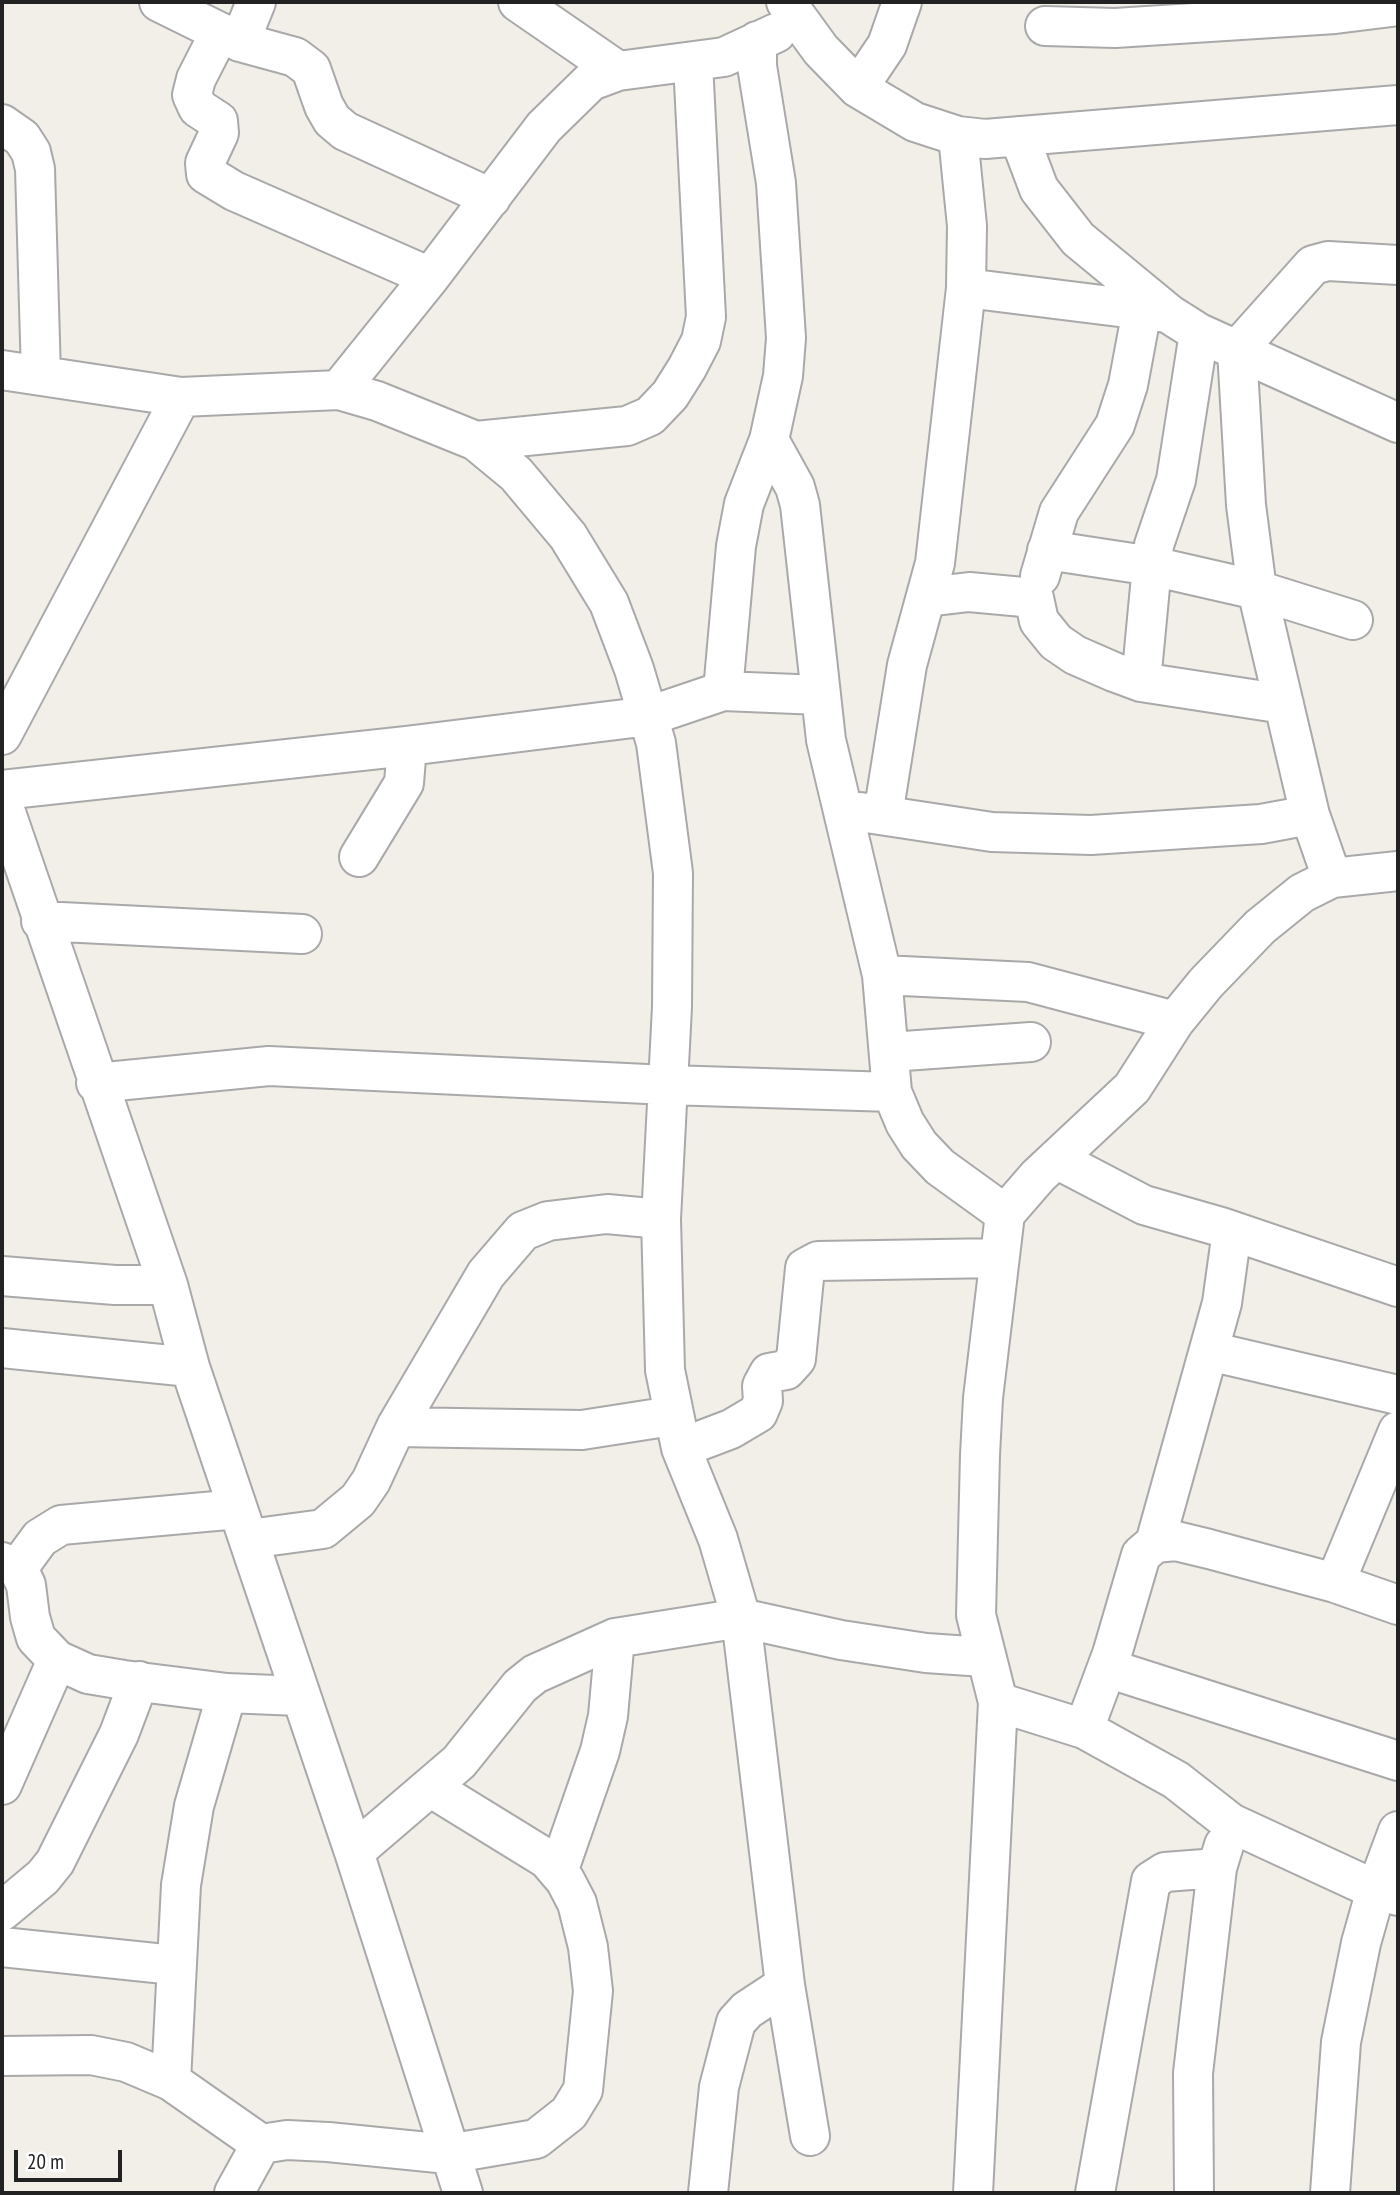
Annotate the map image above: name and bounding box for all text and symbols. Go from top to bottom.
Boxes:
scale bar [18,2136,126,2180]
text: 20 m [27,2148,64,2175]

